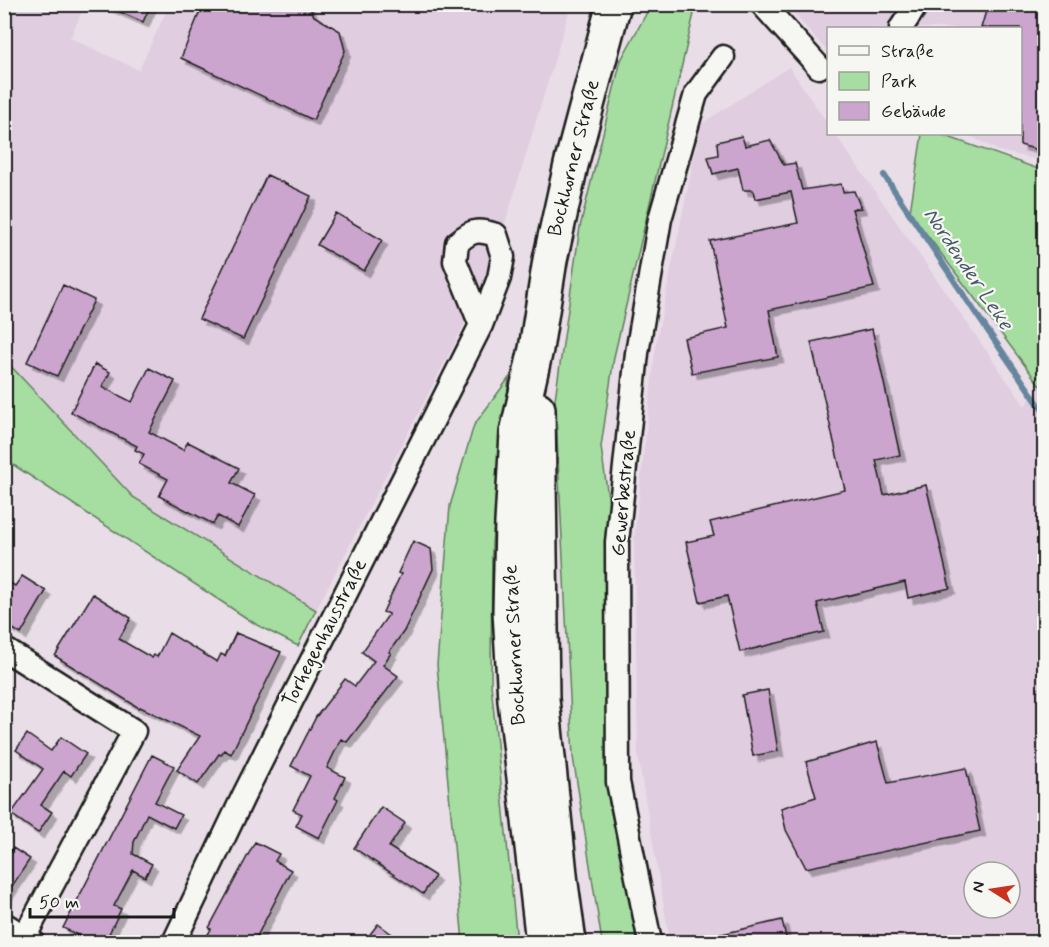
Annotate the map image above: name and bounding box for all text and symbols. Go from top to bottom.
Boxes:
legend [827,27,1022,135]
text: Straße [881,40,934,64]
text: Park [881,70,917,94]
street label: Bockhorner Straße [541,77,607,239]
text: Gebäude [881,100,946,124]
water label: Nordender Leke [917,202,1020,337]
street label: Gewerbestraße [605,428,643,557]
street label: Torhegenhausstraße [276,554,374,712]
street label: Bockhorner Straße [497,564,533,726]
north arrow [962,860,1022,920]
text: N [967,880,990,895]
scale bar [30,881,174,919]
text: 50 m [39,891,79,915]

